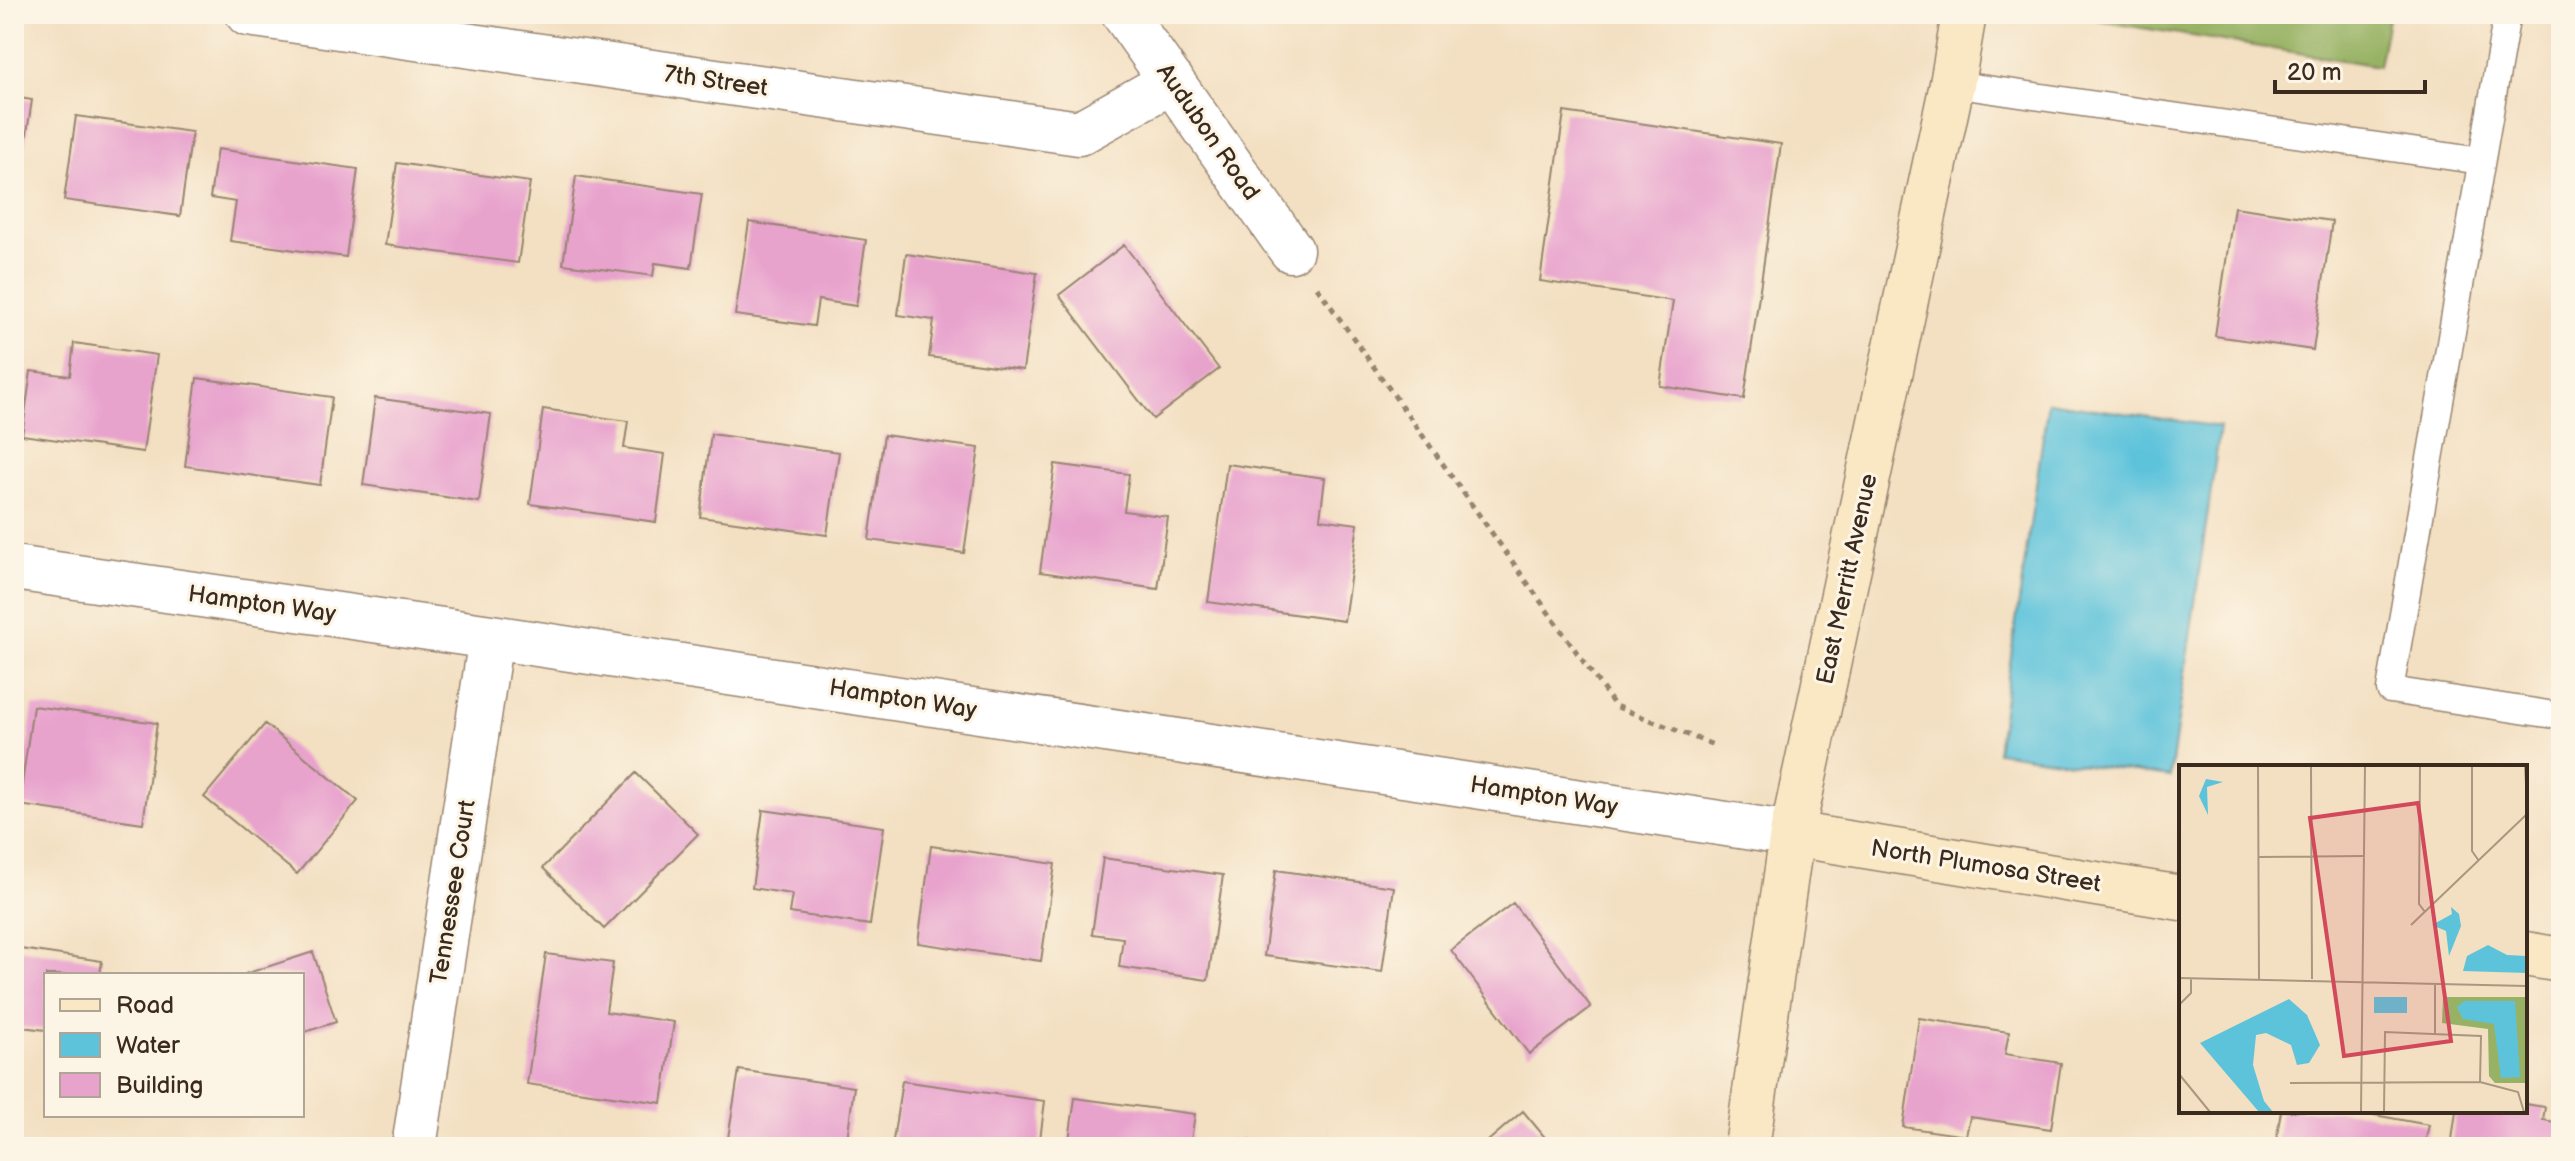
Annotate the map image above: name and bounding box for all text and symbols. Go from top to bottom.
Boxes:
scale bar [2275,44,2425,94]
street label: Audubon Road [1150,58,1266,206]
text: 20 m [2287,58,2342,87]
street label: 7th Street [662,59,770,103]
street label: East Merritt Avenue [1810,471,1884,687]
street label: Hampton Way [186,579,338,629]
street label: Hampton Way [827,673,979,725]
inset map [2179,765,2527,1113]
street label: Hampton Way [1468,770,1620,822]
street label: Tennessee Court [424,797,482,986]
street label: North Plumosa Street [1869,834,2104,899]
legend [44,973,304,1117]
text: Road [116,991,174,1020]
text: Water [116,1031,180,1060]
text: Building [116,1071,203,1100]

